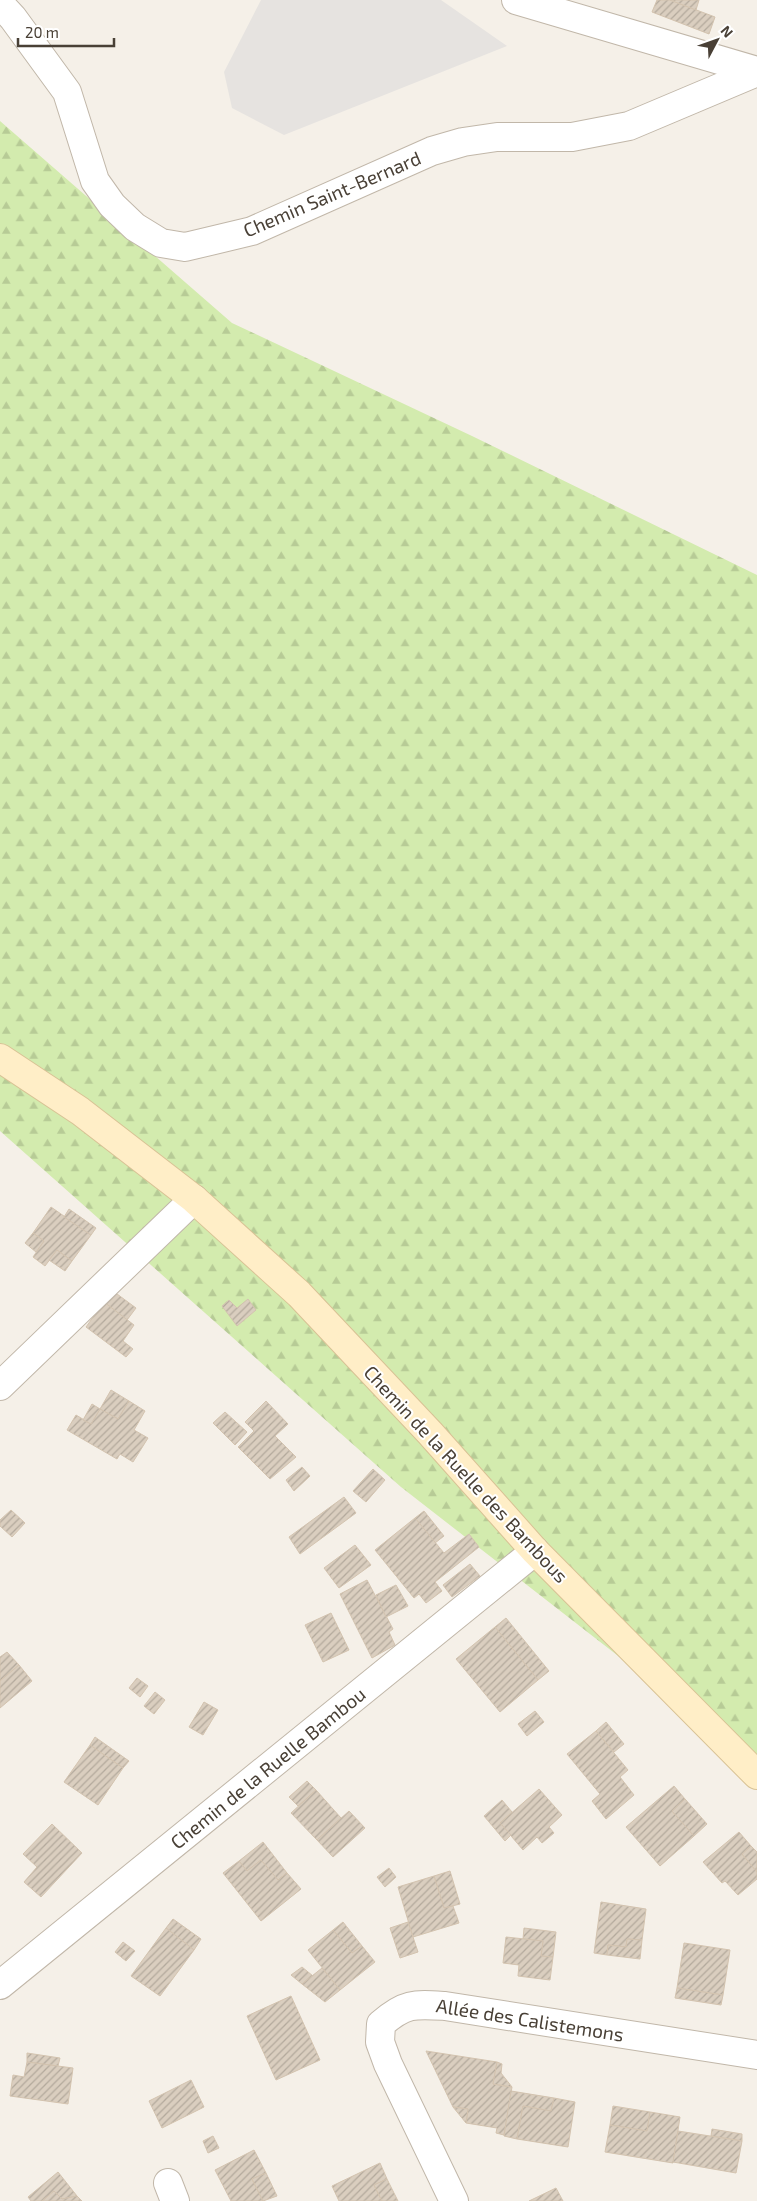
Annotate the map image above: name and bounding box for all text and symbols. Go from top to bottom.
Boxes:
scale bar [18,15,114,47]
north arrow [692,15,742,65]
text: N [717,22,737,41]
text: 20 m [25,23,59,41]
street label: Chemin Saint-Bernard [240,146,424,241]
street label: Chemin de la Ruelle des Bambous [359,1360,573,1587]
street label: Chemin de la Ruelle Bambou [166,1682,370,1853]
street label: Allée des Calistemons [435,1993,625,2046]

